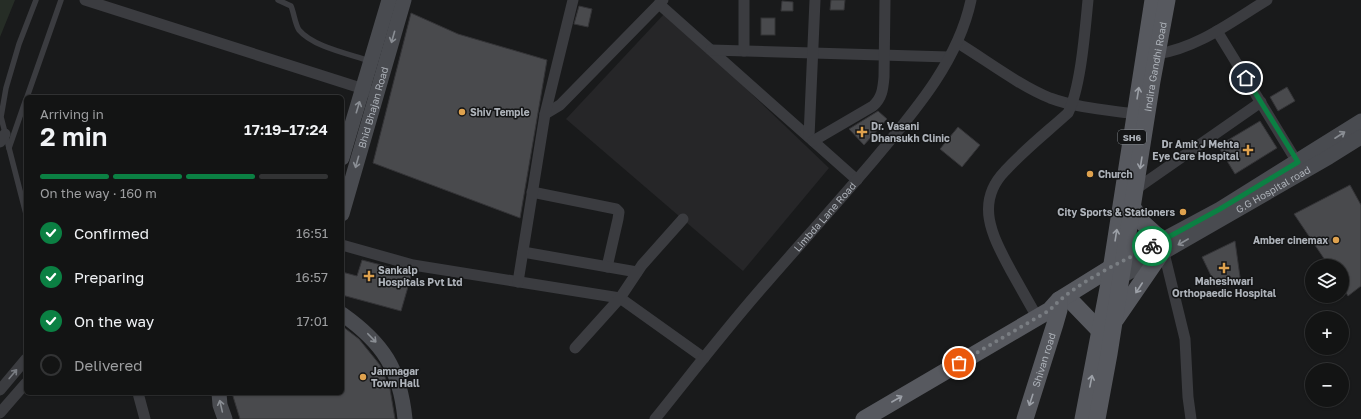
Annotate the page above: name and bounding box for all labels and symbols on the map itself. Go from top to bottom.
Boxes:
street label: Indira Gandhi Road [1141,21,1169,113]
one-way arrow [389,31,396,44]
pin [1229,61,1263,95]
street label: Bhid Bhajan Road [355,65,390,150]
one-way arrow [1134,87,1142,100]
one-way arrow [354,102,362,114]
place label: Shiv Temple [470,106,530,118]
marker: Shiv Temple [457,107,467,117]
place label: Dr. Vasani Dhansukh Clinic [871,120,950,144]
marker: Dr. Vasani Dhansukh Clinic [856,126,868,138]
road number: SH6 [1118,130,1146,144]
one-way arrow [1334,130,1346,138]
place label: Dr Amit J Mehta Eye Care Hospital [1152,138,1240,162]
marker: Dr Amit J Mehta Eye Care Hospital [1242,144,1254,156]
one-way arrow [353,156,360,169]
one-way arrow [1136,156,1144,169]
street label: G.G Hospital road [1233,163,1312,215]
place label: Church [1098,168,1133,180]
marker: Church [1085,169,1095,179]
street label: Limbda Lane Road [791,180,858,254]
place label: City Sports & Stationers [1057,206,1175,218]
marker: City Sports & Stationers [1178,207,1188,217]
courier [1132,226,1172,266]
one-way arrow [1112,229,1120,242]
place label: Amber cinemax [1253,234,1328,246]
marker: Amber cinemax [1331,235,1341,245]
one-way arrow [1177,239,1189,247]
marker: Maheshwari Orthopaedic Hospital [1218,262,1230,274]
place label: Sankalp Hospitals Pvt Ltd [378,264,462,288]
marker: Sankalp Hospitals Pvt Ltd [363,270,375,282]
place label: Maheshwari Orthopaedic Hospital [1172,275,1277,299]
one-way arrow [1135,282,1143,293]
street label: Shivan road [1029,331,1058,389]
one-way arrow [367,333,377,343]
pin [942,346,976,380]
place label: Jamnagar Town Hall [371,365,420,389]
one-way arrow [8,369,17,380]
marker: Jamnagar Town Hall [358,372,368,382]
one-way arrow [1087,375,1095,388]
one-way arrow [1027,394,1034,407]
one-way arrow [891,395,903,403]
one-way arrow [217,400,225,413]

